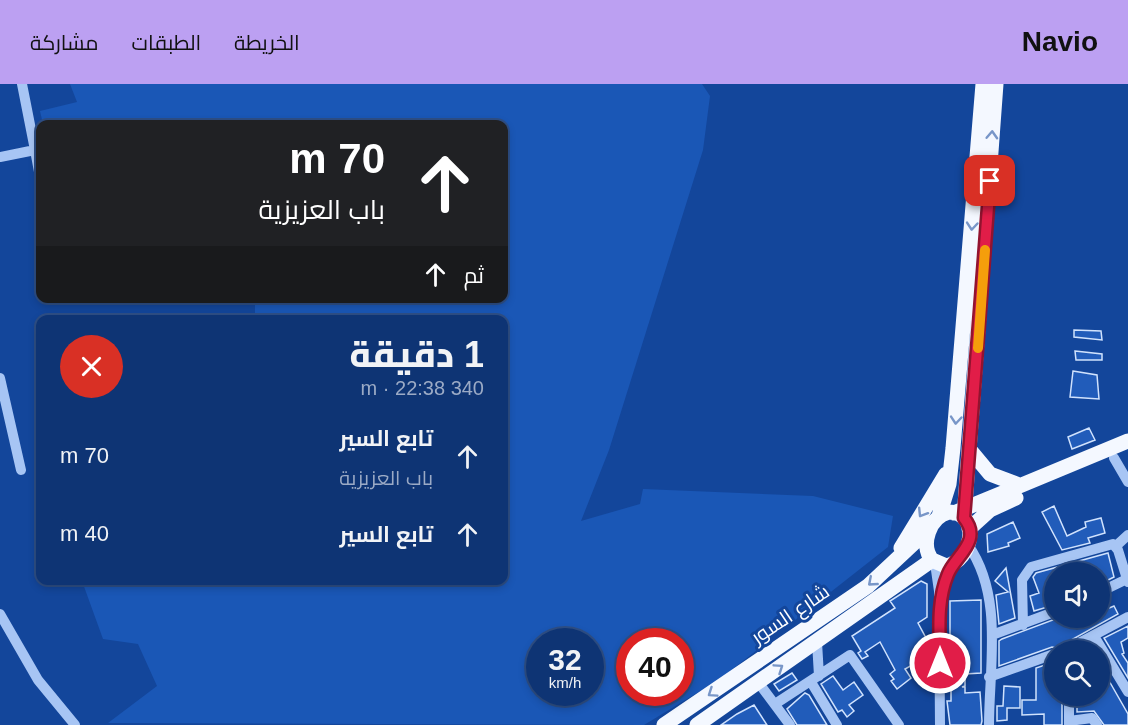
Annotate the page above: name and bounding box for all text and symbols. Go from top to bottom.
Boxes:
text: Navio [1022,26,1098,57]
text: مشاركة [30,31,99,54]
text: الطبقات [132,31,201,54]
text: الخريطة [234,31,300,54]
one-way arrow [985,130,998,139]
text: 70 m [289,135,385,182]
icon: ahead [406,144,484,222]
pin [964,155,1015,206]
icon: arrive [973,164,1006,197]
text: باب العزيزية [259,195,385,225]
one-way arrow [965,222,978,231]
icon: ahead [419,258,452,291]
text: ثم [464,263,484,288]
text: 1 دقيقة [349,334,484,375]
button: close [60,335,123,398]
text: 340 m · 22:38 [361,377,484,399]
one-way arrow [949,416,962,425]
text: تابع السير [339,426,433,451]
icon: ahead [451,440,484,473]
text: 70 m [60,443,109,468]
text: باب العزيزية [339,467,433,489]
one-way arrow [918,507,930,517]
icon: ahead [451,518,484,551]
text: 40 m [60,521,109,546]
text: تابع السير [339,522,433,547]
map controls [1044,562,1110,706]
button: sound [1044,562,1110,628]
one-way arrow [868,574,879,585]
street label: شارع السور [746,580,835,651]
speed limit sign: 40 [616,628,694,706]
position arrow [908,631,972,695]
button: search [1044,640,1110,706]
text: 32 [548,643,582,676]
one-way arrow [773,664,784,675]
text: km/h [549,674,581,691]
one-way arrow [708,686,719,697]

